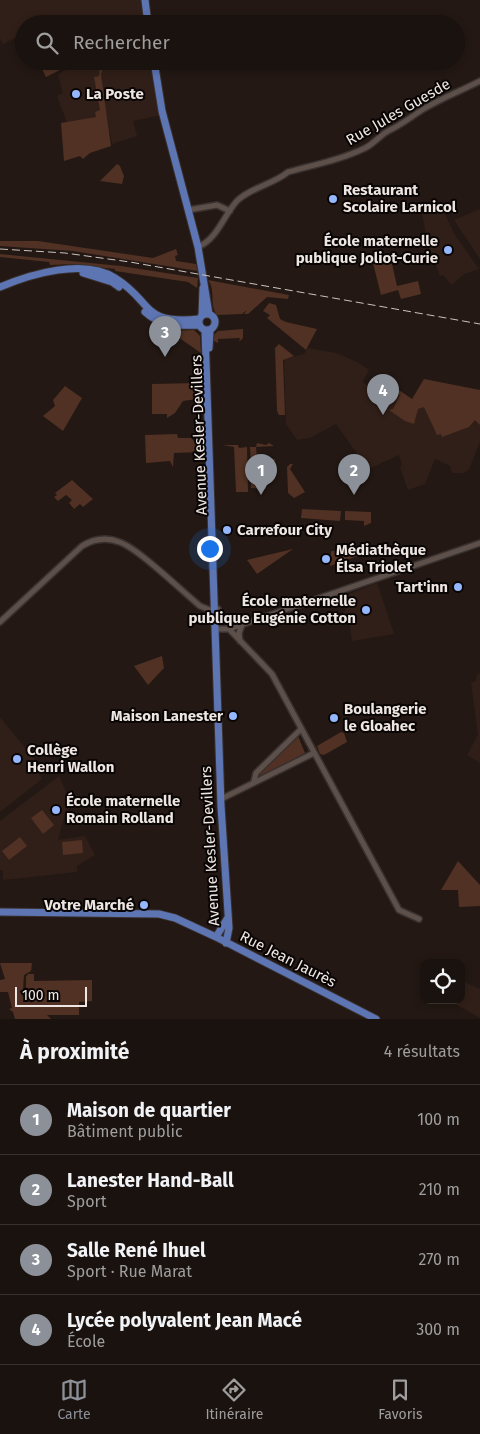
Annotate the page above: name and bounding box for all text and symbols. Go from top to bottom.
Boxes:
search box [15,15,465,70]
icon: search [33,29,61,57]
text: Rechercher [73,31,170,54]
street label: Rue Jules Guesde [343,75,453,149]
place label: La Poste [86,85,144,103]
marker: La Poste [70,88,82,100]
place label: Restaurant Scolaire Larnicol [343,181,457,216]
marker: Restaurant Scolaire Larnicol [327,193,339,205]
place label: École maternelle publique Joliot-Curie [296,232,438,267]
marker: École maternelle publique Joliot-Curie [442,244,454,256]
pin: 3 [149,316,181,357]
street label: Avenue Kesler-Devillers [187,355,211,515]
pin: 4 [367,374,399,415]
pin: 1 [245,454,277,495]
pin: 2 [338,454,370,495]
place label: Carrefour City [237,521,332,539]
marker: Carrefour City [221,524,233,536]
your location [197,536,223,562]
place label: Médiathèque Élsa Triolet [336,541,426,576]
marker: Médiathèque Élsa Triolet [320,553,332,565]
place label: Tart'inn [396,578,448,596]
marker: Tart'inn [452,581,464,593]
place label: École maternelle publique Eugénie Cotton [188,592,356,627]
marker: École maternelle publique Eugénie Cotton [360,604,372,616]
place label: Boulangerie le Gloahec [344,700,427,735]
place label: Maison Lanester [111,707,224,725]
marker: Maison Lanester [227,710,239,722]
marker: Boulangerie le Gloahec [328,712,340,724]
place label: Collège Henri Wallon [27,741,114,776]
marker: Collège Henri Wallon [11,753,23,765]
street label: Avenue Kesler-Devillers [197,766,223,926]
place label: École maternelle Romain Rolland [66,792,180,827]
marker: École maternelle Romain Rolland [50,804,62,816]
place label: Votre Marché [43,896,134,914]
marker: Votre Marché [138,899,150,911]
street label: Rue Jean Jaurès [237,927,339,991]
map controls [420,959,465,1004]
button: locate [420,959,465,1004]
scale bar [15,984,88,1007]
text: 100 m [22,987,59,1004]
text: À proximité [20,1039,129,1065]
text: 4 résultats [384,1042,460,1061]
text: Maison de quartier [67,1099,231,1122]
text: 1 [32,1110,40,1129]
text: 100 m [417,1110,460,1129]
text: Bâtiment public [67,1122,183,1141]
text: Lanester Hand-Ball [67,1169,234,1192]
text: 2 [32,1180,40,1199]
text: 210 m [419,1180,460,1199]
text: Sport [67,1192,107,1211]
text: Salle René Ihuel [67,1239,206,1262]
text: 3 [32,1250,40,1269]
text: 270 m [418,1250,460,1269]
text: Sport · Rue Marat [67,1262,192,1281]
text: Lycée polyvalent Jean Macé [67,1309,302,1332]
text: 4 [31,1320,41,1339]
text: 300 m [416,1320,460,1339]
text: École [67,1332,105,1351]
tab: Carte [57,1376,91,1423]
tab: Itinéraire [205,1376,263,1423]
tab: Favoris [378,1376,423,1423]

